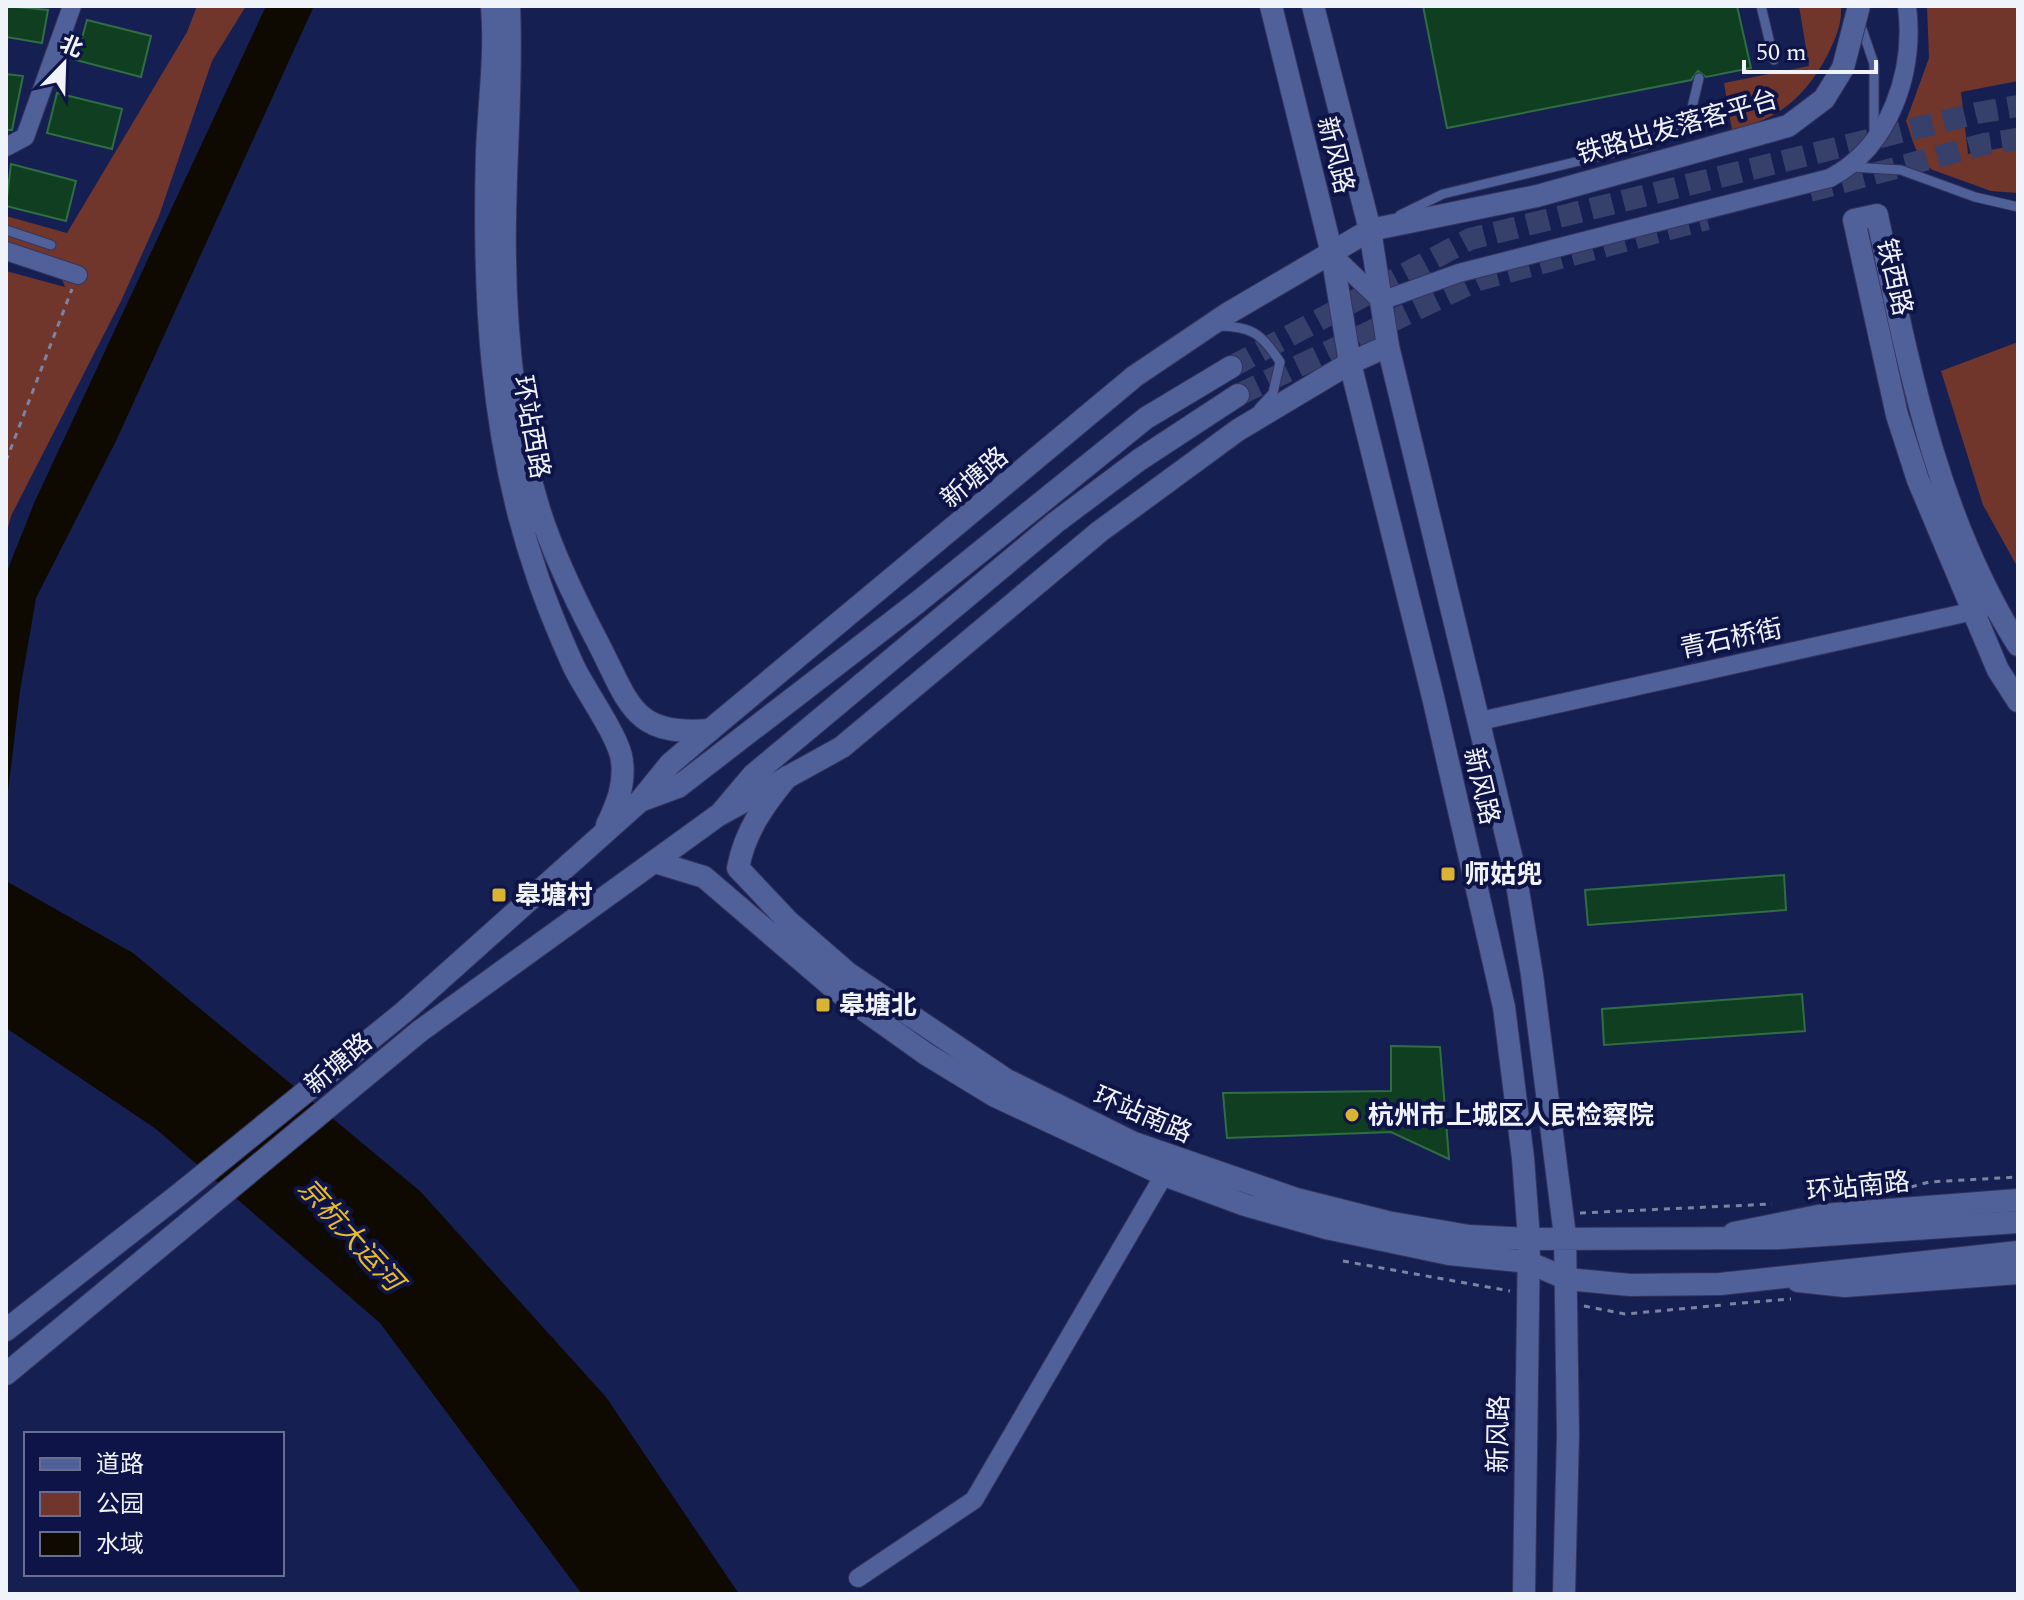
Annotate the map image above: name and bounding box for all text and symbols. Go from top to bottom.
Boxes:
north arrow [24,24,104,104]
scale bar [1744,24,1876,74]
text: 北 [55,27,88,66]
text: 50 m [1756,35,1807,71]
street label: 铁路出发落客平台 [1572,79,1783,175]
street label: 新风路 [1306,113,1364,198]
street label: 铁西路 [1866,235,1922,320]
street label: 环站西路 [502,372,560,482]
street label: 新塘路 [932,437,1017,518]
street label: 青石桥街 [1676,609,1786,669]
street label: 新风路 [1453,744,1509,829]
place label: 师姑兜 [1464,855,1542,895]
marker: 师姑兜 [1439,865,1457,883]
place label: 皋塘村 [515,876,593,916]
marker: 皋塘村 [490,886,508,904]
place label: 皋塘北 [839,986,917,1026]
marker: 皋塘北 [814,996,832,1014]
street label: 新塘路 [296,1023,381,1104]
street label: 环站南路 [1087,1076,1198,1154]
place label: 杭州市上城区人民检察院 [1368,1096,1654,1136]
marker: 杭州市上城区人民检察院 [1343,1106,1361,1124]
street label: 环站南路 [1804,1162,1912,1212]
water label: 京杭大运河 [287,1169,416,1305]
street label: 新风路 [1478,1395,1520,1473]
legend [24,1432,284,1576]
text: 道路 [96,1447,144,1483]
text: 公园 [96,1487,144,1523]
text: 水域 [96,1527,144,1563]

